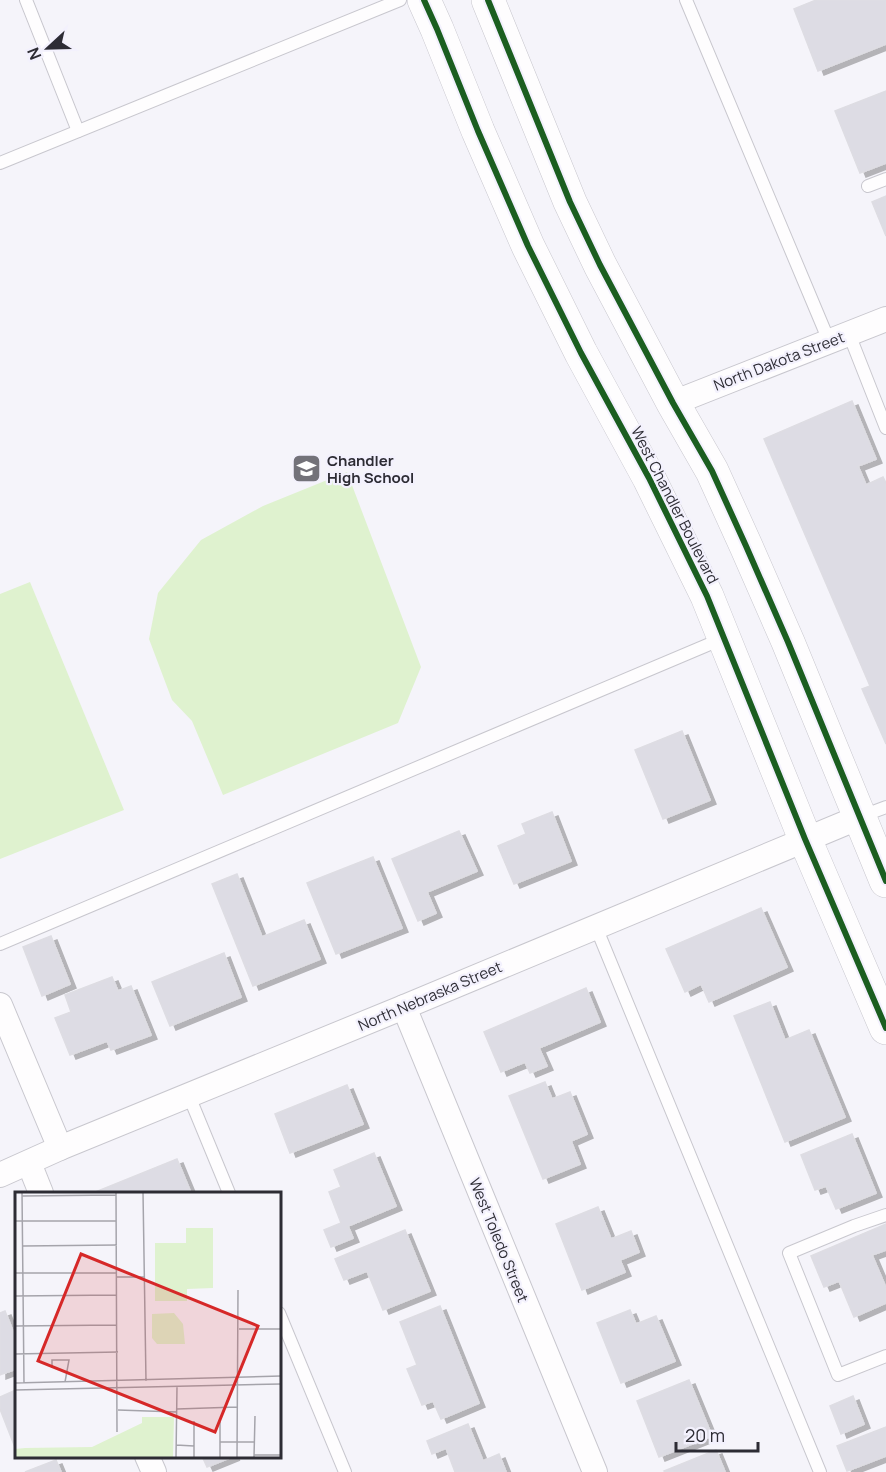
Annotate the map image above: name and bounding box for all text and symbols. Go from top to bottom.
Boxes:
north arrow [18,18,78,78]
text: N [22,44,46,63]
street label: North Dakota Street [711,326,847,396]
street label: West Chandler Boulevard [626,423,724,587]
place label: Chandler High School [327,450,414,488]
school or university icon: Chandler High School [290,453,322,485]
street label: North Nebraska Street [355,956,505,1036]
street label: West Toledo Street [464,1175,534,1305]
inset map [15,1192,280,1457]
scale bar [676,1415,758,1453]
text: 20 m [685,1423,725,1447]

